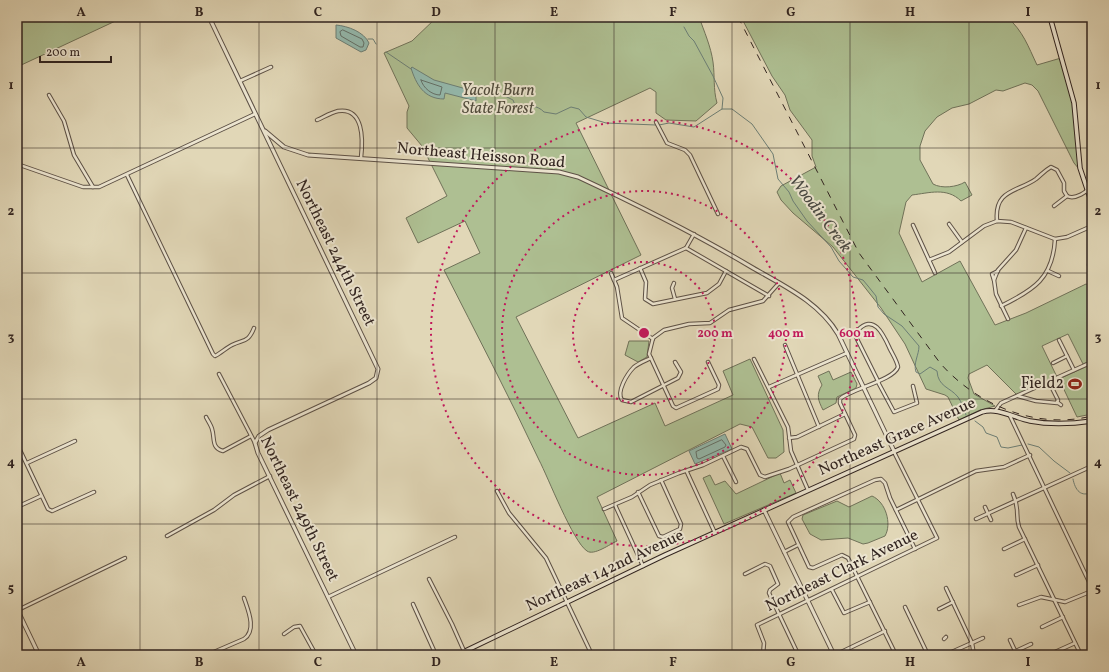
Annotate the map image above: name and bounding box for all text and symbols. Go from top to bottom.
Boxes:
text: A [76,4,86,22]
text: B [195,4,204,22]
text: C [314,4,322,22]
text: D [431,4,441,22]
text: E [550,4,558,22]
text: F [669,4,677,22]
text: G [786,4,796,22]
text: H [905,4,915,22]
text: I [1026,4,1031,22]
scale bar [40,38,111,64]
text: 200 m [46,45,80,61]
text: 1 [8,77,14,95]
text: 1 [1095,77,1101,95]
park label: Yacolt Burn State Forest [461,80,535,120]
street label: Northeast Heisson Road [396,138,566,174]
water label: Woodin Creek [783,170,857,258]
street label: Northeast 244th Street [290,176,380,330]
text: 2 [8,203,15,221]
text: 2 [1095,203,1102,221]
centre of rings [637,326,651,340]
text: 200 m [697,326,733,342]
text: 400 m [768,326,804,342]
text: 600 m [839,326,875,342]
text: 3 [8,329,15,347]
text: 3 [1095,329,1102,347]
place label: Field2 [1021,373,1064,395]
sports icon: Field2 [1067,376,1083,392]
street label: Northeast Grace Avenue [815,392,979,482]
street label: Northeast 249th Street [254,433,344,586]
text: 4 [7,454,15,472]
text: 4 [1094,454,1102,472]
street label: Northeast Clark Avenue [762,524,922,618]
street label: Northeast 142nd Avenue [522,525,688,617]
text: 5 [8,580,14,598]
text: 5 [1095,580,1101,598]
text: A [76,654,86,672]
text: B [195,654,204,672]
text: C [314,654,322,672]
text: D [431,654,441,672]
text: E [550,654,558,672]
text: F [669,654,677,672]
text: G [786,654,796,672]
text: H [905,654,915,672]
text: I [1026,654,1031,672]

